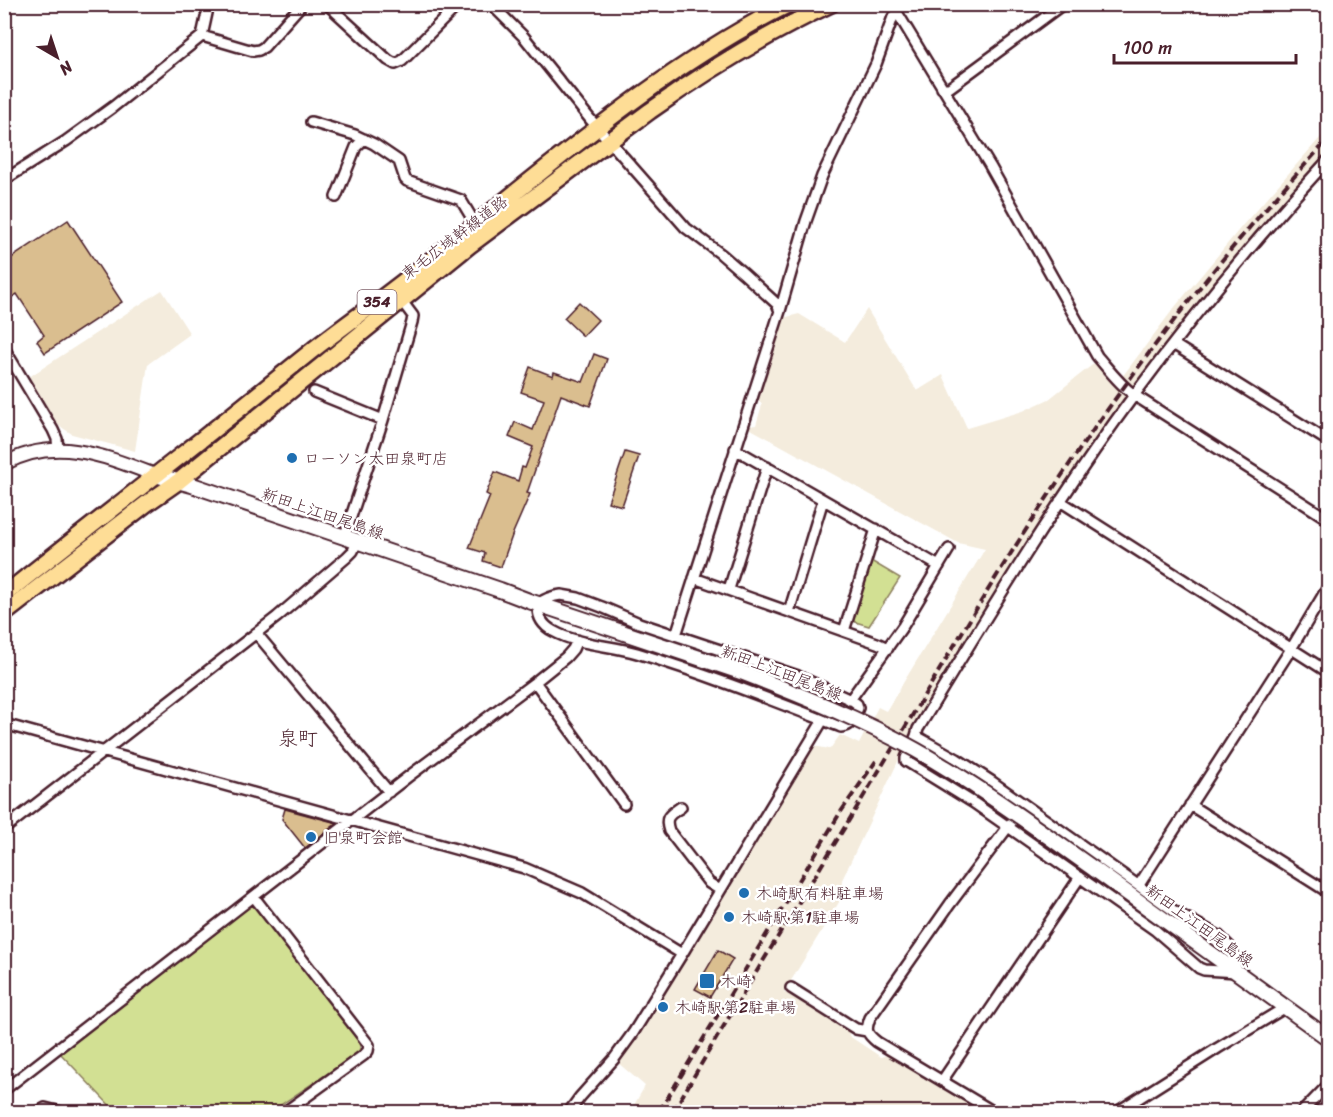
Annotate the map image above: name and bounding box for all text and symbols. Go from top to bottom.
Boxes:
north arrow [27,27,87,87]
scale bar [1114,27,1296,65]
text: 100 m [1123,32,1172,64]
text: N [52,53,80,84]
street label: 東毛広域幹線道路 [394,187,514,288]
road number: 354 [358,290,397,314]
place label: ローソン太田泉町店 [304,444,448,473]
marker: ローソン太田泉町店 [285,451,299,465]
street label: 新田上江田尾島線 [258,479,388,548]
street label: 新田上江田尾島線 [717,636,847,709]
district label: 泉町 [278,721,318,756]
place label: 旧泉町会館 [323,823,403,852]
marker: 旧泉町会館 [304,830,318,844]
street label: 新田上江田尾島線 [1139,876,1260,975]
place label: 木崎駅有料駐車場 [756,879,884,908]
marker: 木崎駅有料駐車場 [737,886,751,900]
place label: 木崎駅第1駐車場 [741,903,860,932]
marker: 木崎駅第1駐車場 [722,910,736,924]
place label: 木崎 [720,967,752,996]
marker: 木崎 [698,972,716,990]
place label: 木崎駅第2駐車場 [675,993,796,1022]
marker: 木崎駅第2駐車場 [656,1000,670,1014]

